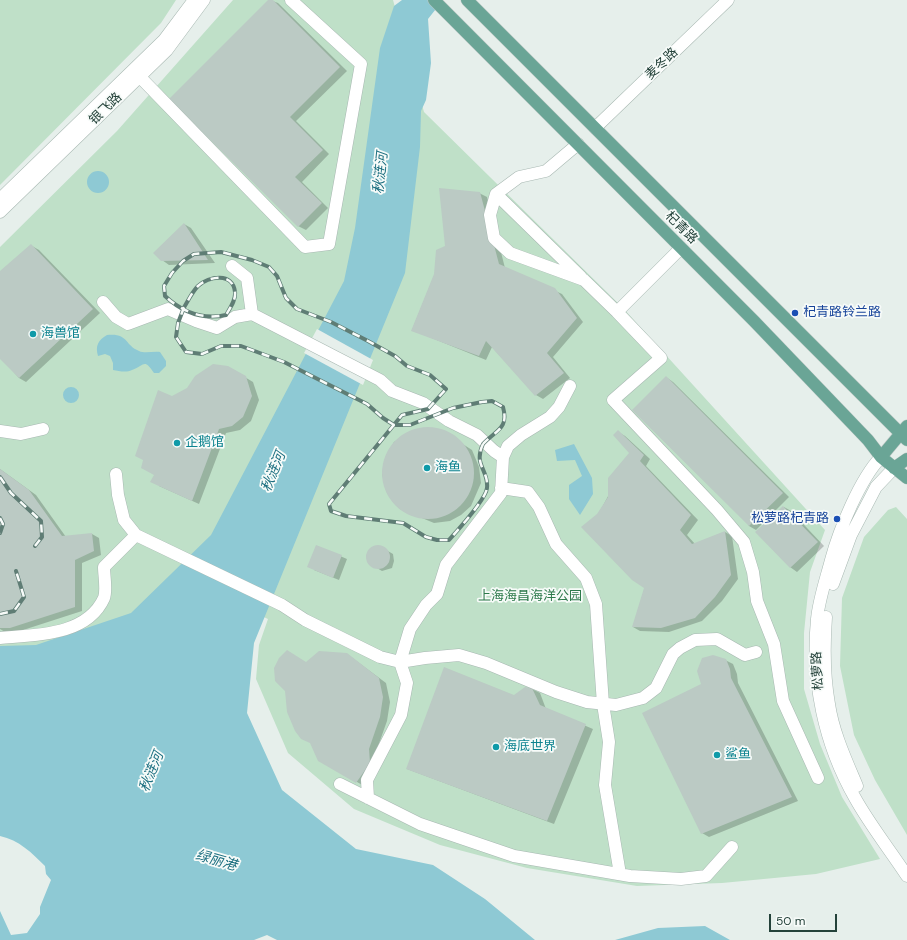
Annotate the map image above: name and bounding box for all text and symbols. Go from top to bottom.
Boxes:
street label: 麦冬路 [643,45,681,83]
street label: 银飞路 [87,90,125,128]
water label: 秋涟河 [370,151,392,195]
street label: 杞青路 [662,209,700,247]
place label: 杞青路铃兰路 [803,305,881,321]
marker: 杞青路铃兰路 [790,308,800,318]
place label: 海兽馆 [41,326,80,342]
marker: 海兽馆 [28,329,38,339]
place label: 企鹅馆 [185,435,224,451]
marker: 企鹅馆 [172,438,182,448]
water label: 秋涟河 [258,449,290,495]
place label: 海鱼 [435,460,461,476]
marker: 海鱼 [422,463,432,473]
place label: 松萝路杞青路 [751,511,829,527]
marker: 松萝路杞青路 [832,514,842,524]
park label: 上海海昌海洋公园 [478,589,582,605]
street label: 松萝路 [809,651,827,691]
place label: 海底世界 [504,739,556,755]
marker: 海底世界 [491,742,501,752]
place label: 鲨鱼 [725,747,751,763]
water label: 秋涟河 [136,749,168,795]
marker: 鲨鱼 [712,750,722,760]
water label: 绿丽港 [193,847,239,875]
scale bar [771,906,839,932]
text: 50 m [776,913,805,929]

